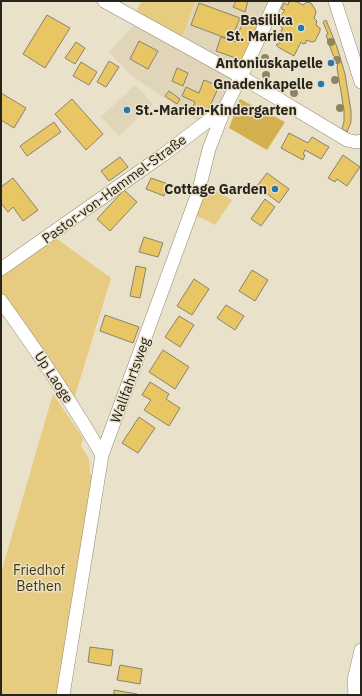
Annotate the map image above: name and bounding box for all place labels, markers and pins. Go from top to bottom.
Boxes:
place label: Basilika St. Marien [226,11,293,45]
marker: Basilika St. Marien [296,23,306,33]
place label: Antoniuskapelle [215,54,323,72]
marker: Antoniuskapelle [326,58,336,68]
place label: Gnadenkapelle [213,75,313,93]
marker: Gnadenkapelle [316,79,326,89]
place label: St.-Marien-Kindergarten [135,101,297,119]
marker: St.-Marien-Kindergarten [122,105,132,115]
place label: Cottage Garden [164,180,267,198]
marker: Cottage Garden [270,184,280,194]

